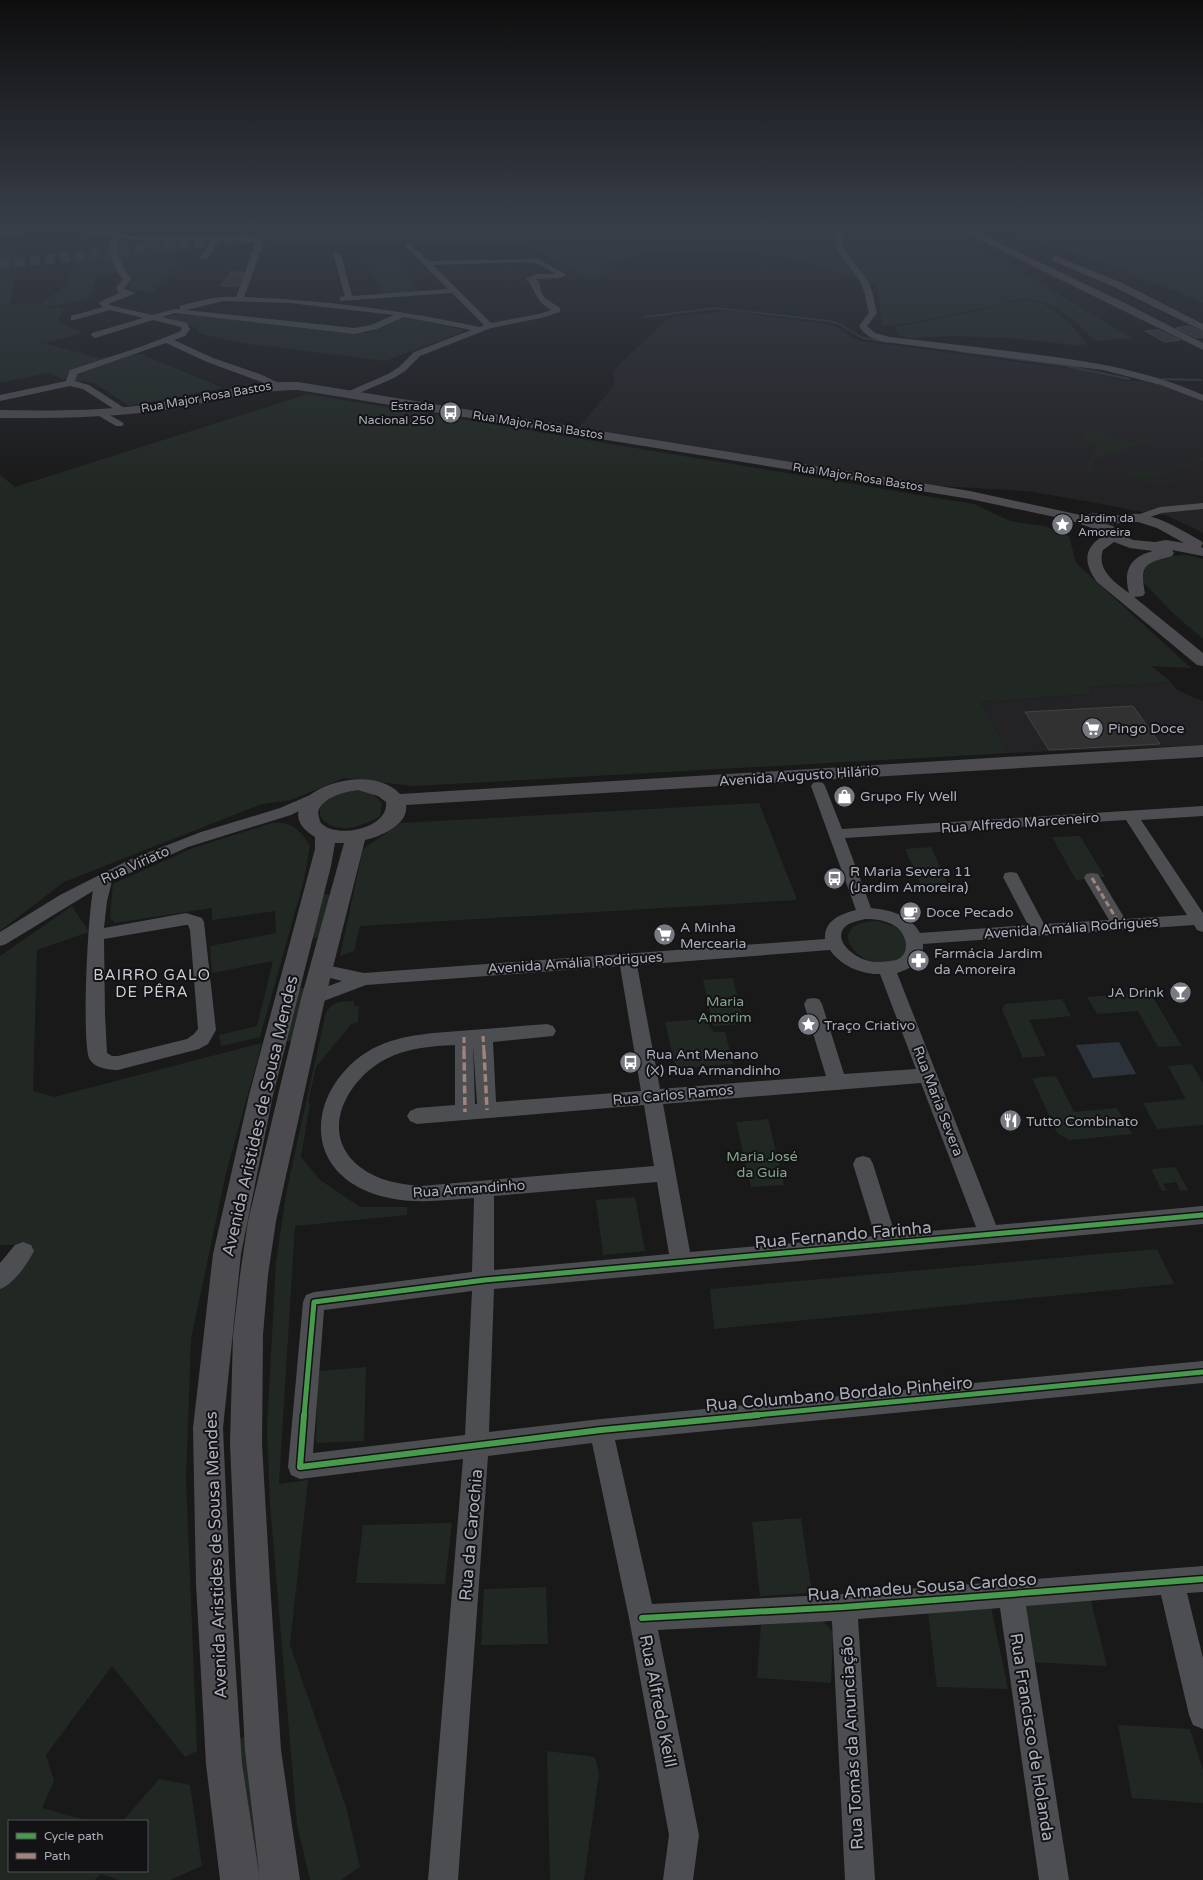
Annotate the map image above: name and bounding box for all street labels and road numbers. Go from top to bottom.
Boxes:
street label: Rua Major Rosa Bastos [140,379,272,415]
street label: Rua Major Rosa Bastos [472,408,604,442]
street label: Rua Major Rosa Bastos [792,460,924,494]
street label: Avenida Augusto Hilário [718,762,880,790]
street label: Rua Alfredo Marceneiro [940,809,1100,837]
street label: Rua Viriato [98,842,172,888]
street label: Avenida Amália Rodrigues [983,913,1159,943]
street label: Avenida Amália Rodrigues [487,948,663,978]
street label: Avenida Aristides de Sousa Mendes [217,973,303,1259]
street label: Rua Maria Severa [909,1043,967,1159]
street label: Rua Carlos Ramos [612,1081,734,1109]
street label: Rua Armandinho [412,1177,526,1201]
street label: Rua Fernando Farinha [754,1217,932,1253]
street label: Rua Columbano Bordalo Pinheiro [705,1372,973,1416]
street label: Avenida Aristides de Sousa Mendes [200,1411,232,1699]
street label: Rua da Carochia [455,1468,487,1602]
street label: Rua Amadeu Sousa Cardoso [807,1569,1037,1605]
street label: Rua Francisco de Holanda [1005,1632,1059,1842]
street label: Rua Alfredo Keill [635,1633,681,1769]
street label: Rua Tomás da Anunciação [836,1636,868,1850]

